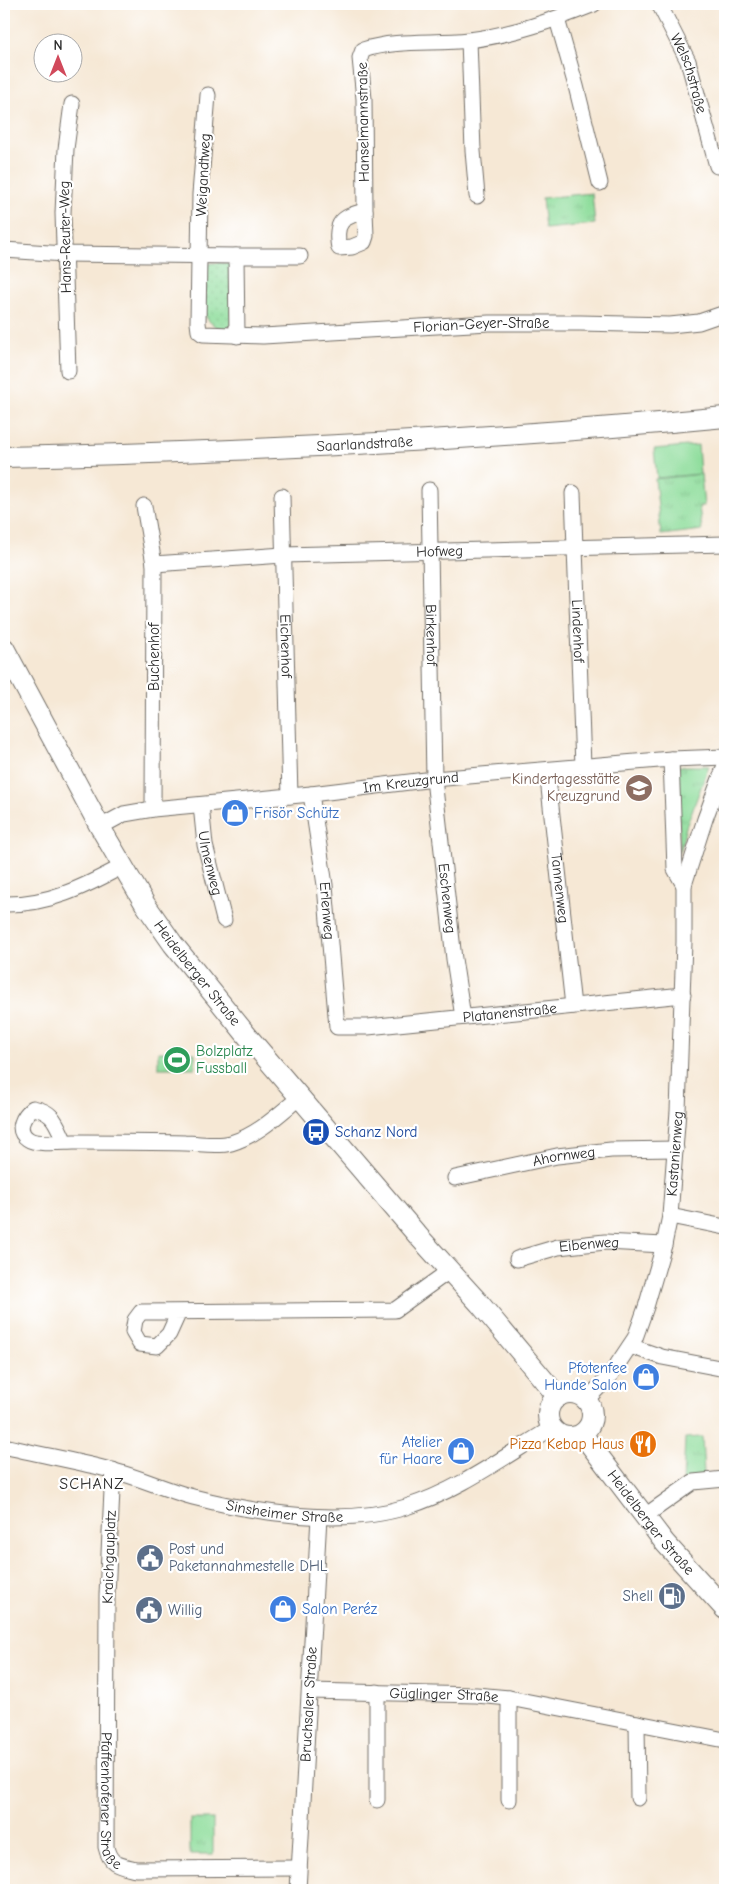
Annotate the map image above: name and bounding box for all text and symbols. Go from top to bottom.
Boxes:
street label: Welschstraße [666,30,711,116]
north arrow [32,32,82,82]
text: N [53,37,63,54]
street label: Hanselmannstraße [353,61,373,182]
street label: Weigandtweg [192,133,214,217]
street label: Hans-Reuter-Weg [55,180,75,294]
street label: Florian-Geyer-Straße [413,314,550,336]
street label: Saarlandstraße [316,432,414,455]
street label: Hofweg [416,542,463,561]
street label: Lindenhof [568,599,588,664]
street label: Birkenhof [422,604,441,667]
street label: Eichenhof [276,614,296,679]
street label: Buchenhof [145,622,163,691]
street label: Im Kreuzgrund [362,768,460,797]
place label: Kindertagesstätte Kreuzgrund [512,770,620,805]
school or university icon: Kindertagesstätte Kreuzgrund [624,773,654,803]
shop icon: Frisör Schütz [220,798,250,828]
place label: Frisör Schütz [254,804,340,822]
street label: Ulmenweg [195,830,226,897]
street label: Tannenweg [547,852,573,924]
street label: Eschenweg [434,862,460,934]
street label: Erlenweg [316,881,339,941]
street label: Heidelberger Straße [150,917,245,1030]
street label: Platanenstraße [462,999,558,1026]
place label: Bolzplatz Fussball [196,1042,253,1077]
sports icon: Bolzplatz Fussball [162,1045,192,1075]
street label: Kastanienweg [663,1110,687,1197]
bus stop icon: Schanz Nord [301,1117,331,1147]
place label: Schanz Nord [335,1123,417,1141]
street label: Ahornweg [531,1143,596,1170]
street label: Eibenweg [558,1233,620,1256]
place label: Pfotenfee Hunde Salon [544,1359,627,1394]
shop icon: Pfotenfee Hunde Salon [631,1362,661,1392]
restaurant icon: Pizza Kebap Haus [628,1429,658,1459]
place label: Atelier für Haare [379,1433,442,1468]
place label: Pizza Kebap Haus [510,1435,624,1453]
shop icon: Atelier für Haare [446,1436,476,1466]
street label: Heidelberger Straße [603,1466,699,1579]
district label: SCHANZ [59,1475,125,1493]
street label: Sinsheimer Straße [224,1496,344,1526]
street label: Kraichgauplatz [98,1509,120,1604]
place label: Post und Paketannahmestelle DHL [169,1540,328,1575]
public building icon: Post und Paketannahmestelle DHL [135,1543,165,1573]
fuel station icon: Shell [657,1581,687,1611]
place label: Shell [623,1587,653,1605]
shop icon: Salon Peréz [268,1594,298,1624]
public building icon: Willig [134,1595,164,1625]
place label: Salon Peréz [302,1600,378,1618]
place label: Willig [168,1601,202,1619]
street label: Bruchsaler Straße [296,1646,321,1762]
street label: Güglinger Straße [389,1684,500,1706]
street label: Pfaffenhofener Straße [97,1732,125,1874]

